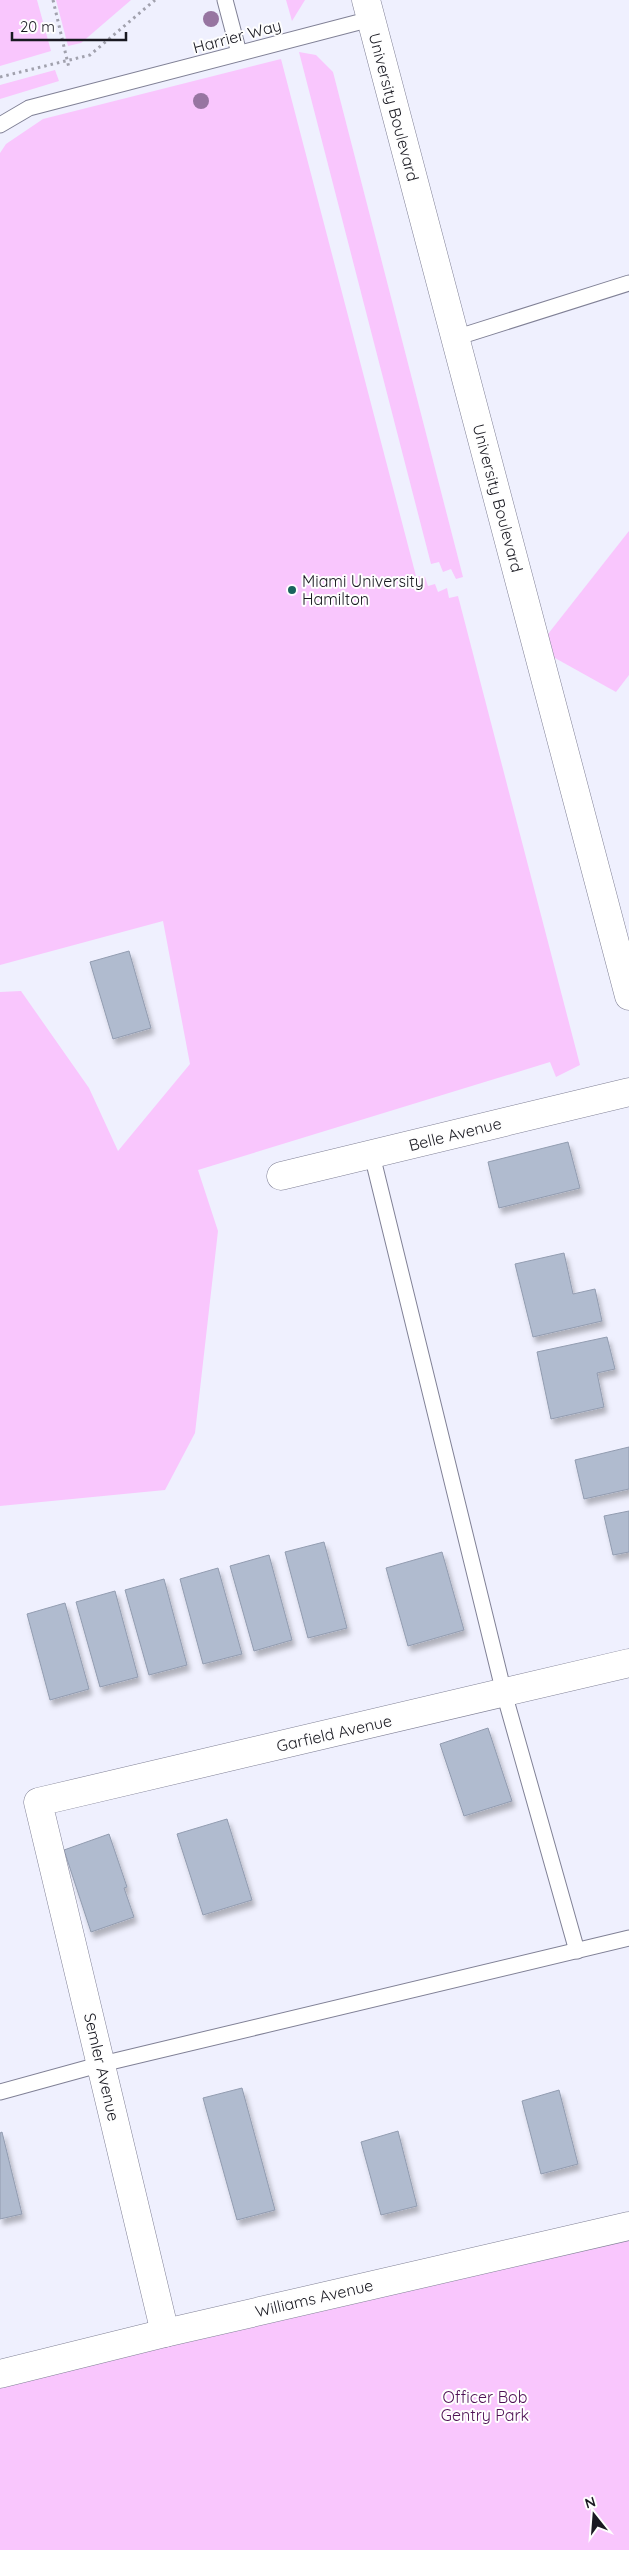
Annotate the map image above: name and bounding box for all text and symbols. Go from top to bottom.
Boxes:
scale bar [12,10,126,42]
street label: Harrier Way [191,15,283,57]
text: 20 m [20,17,55,36]
street label: University Boulevard [365,31,423,183]
street label: University Boulevard [469,422,527,574]
place label: Miami University Hamilton [302,571,424,609]
marker: Miami University Hamilton [286,584,298,596]
street label: Belle Avenue [407,1113,503,1155]
street label: Garfield Avenue [274,1710,394,1756]
street label: Semler Avenue [80,2011,124,2123]
street label: Williams Avenue [253,2275,375,2321]
park label: Officer Bob Gentry Park [441,2387,529,2425]
north arrow [569,2490,619,2540]
text: N [583,2492,598,2513]

